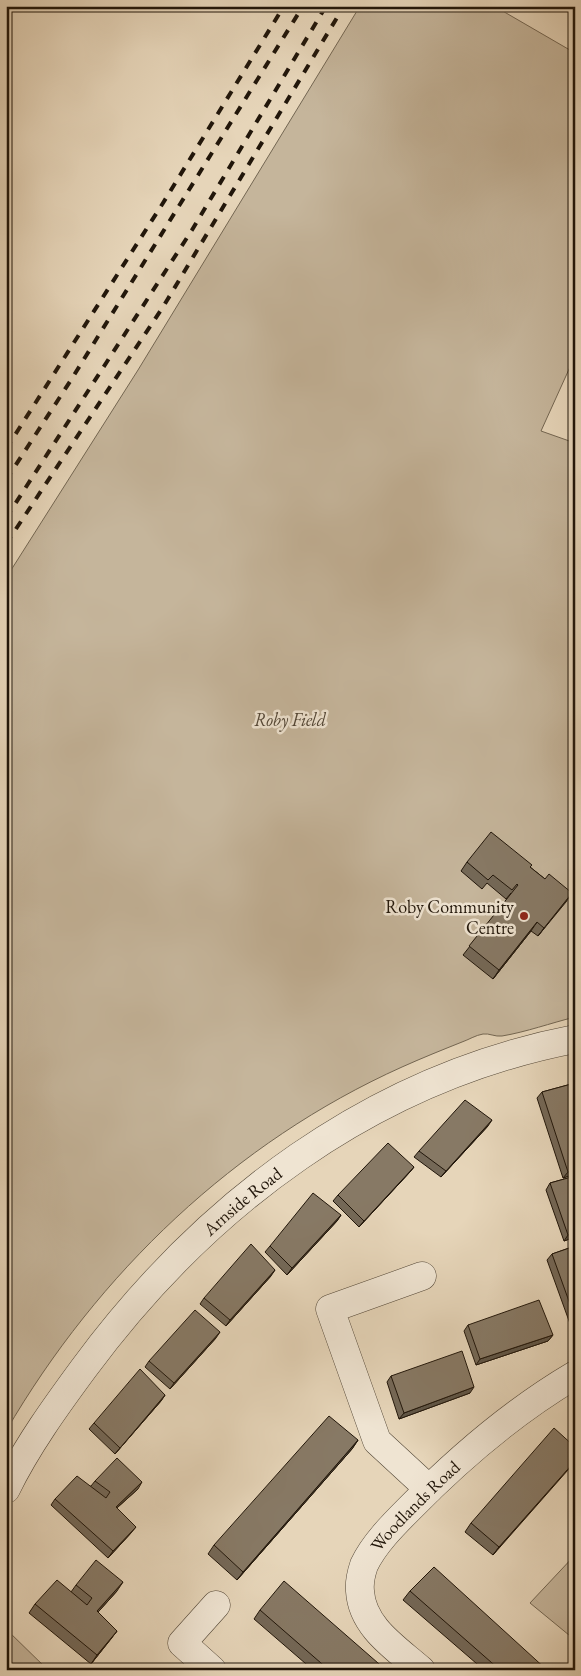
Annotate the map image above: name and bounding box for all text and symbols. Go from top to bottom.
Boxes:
park label: Roby Field [254,708,327,732]
place label: Roby Community Centre [385,895,514,939]
marker: Roby Community Centre [518,910,530,922]
street label: Arnside Road [197,1161,287,1241]
street label: Woodlands Road [365,1454,465,1556]

